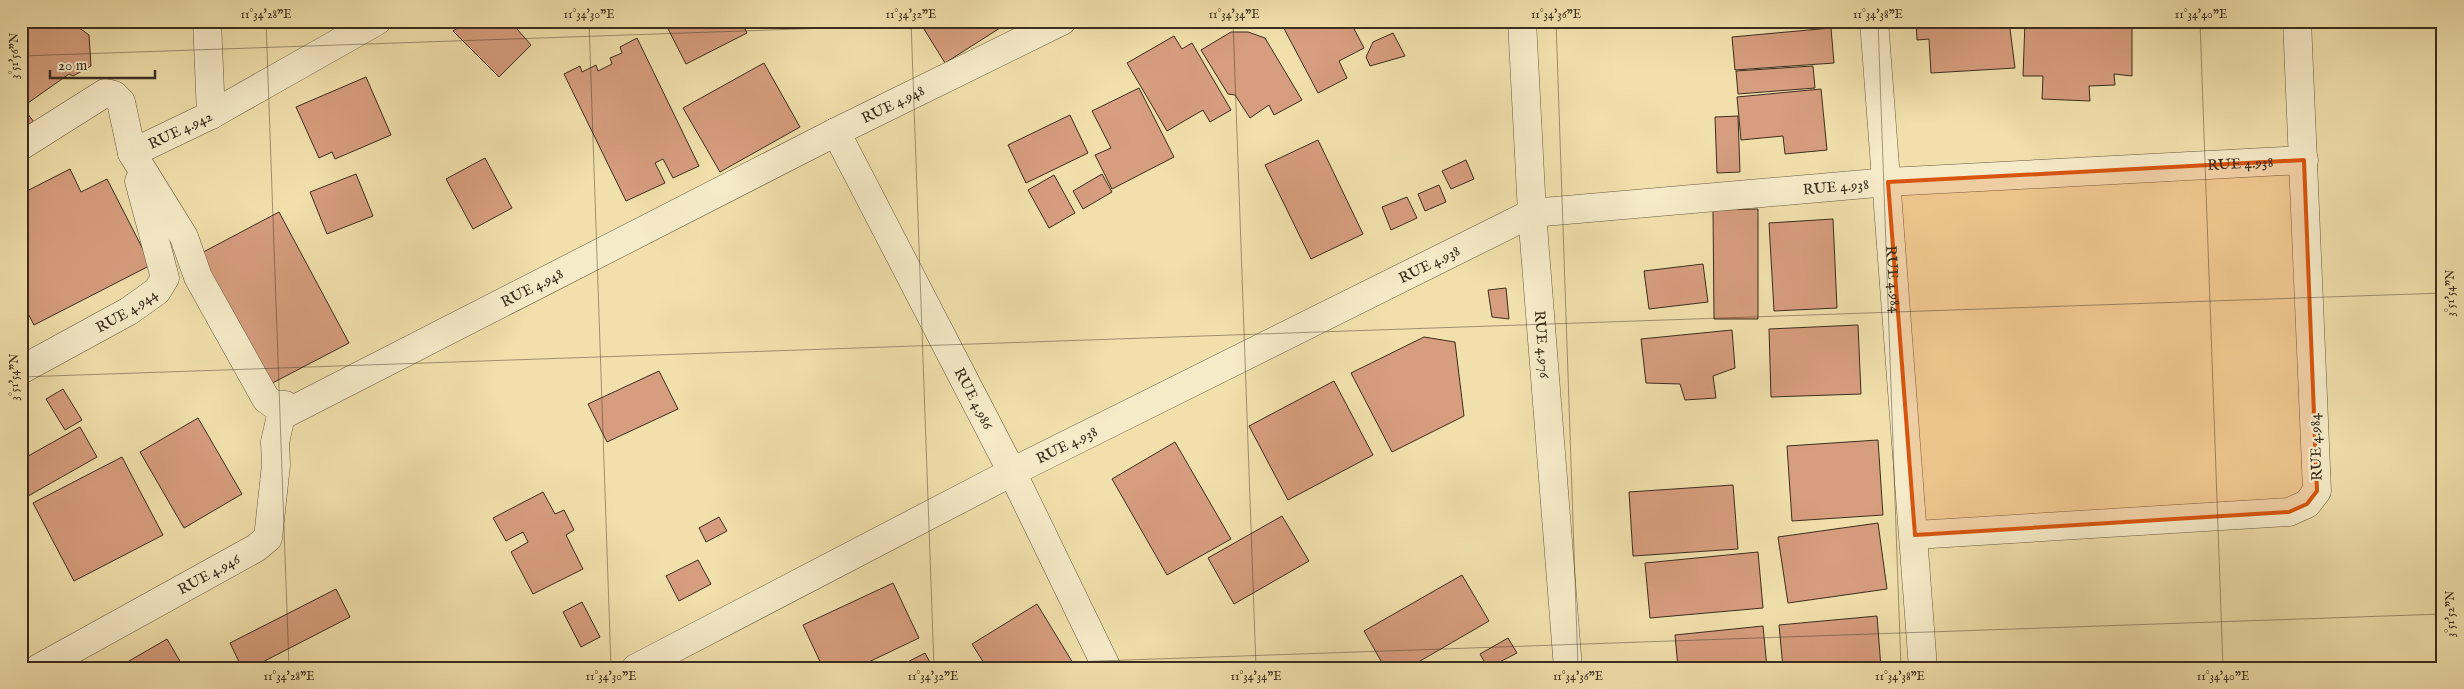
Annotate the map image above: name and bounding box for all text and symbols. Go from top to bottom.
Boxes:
text: 11°34'28"E [240,7,292,22]
text: 11°34'30"E [563,7,615,22]
text: 11°34'32"E [886,7,936,22]
text: 11°34'34"E [1208,7,1260,22]
text: 11°34'36"E [1531,7,1581,22]
text: 11°34'38"E [1853,7,1903,22]
text: 11°34'40"E [2175,7,2227,22]
text: 3°51'56"N [7,32,22,79]
scale bar [50,48,155,80]
text: 20 m [58,56,88,75]
street label: RUE 4.948 [858,81,928,128]
street label: RUE 4.942 [145,106,215,153]
street label: RUE 4.938 [2207,152,2274,175]
street label: RUE 4.938 [1802,174,1870,199]
street label: RUE 4.938 [1395,241,1463,288]
street label: RUE 4.984 [1882,245,1906,315]
street label: RUE 4.948 [497,264,567,312]
text: 3°51'54"N [2443,269,2458,316]
street label: RUE 4.944 [92,284,162,337]
street label: RUE 4.976 [1530,310,1555,380]
text: 3°51'54"N [7,353,22,400]
street label: RUE 4.986 [950,364,998,433]
street label: RUE 4.984 [2305,412,2327,481]
street label: RUE 4.938 [1033,421,1101,468]
street label: RUE 4.946 [174,549,244,599]
text: 3°51'52"N [2443,590,2458,637]
text: 11°34'28"E [263,669,315,684]
text: 11°34'30"E [585,669,637,684]
text: 11°34'32"E [908,669,958,684]
text: 11°34'34"E [1230,669,1282,684]
text: 11°34'36"E [1553,669,1603,684]
text: 11°34'38"E [1875,669,1925,684]
text: 11°34'40"E [2197,669,2249,684]

